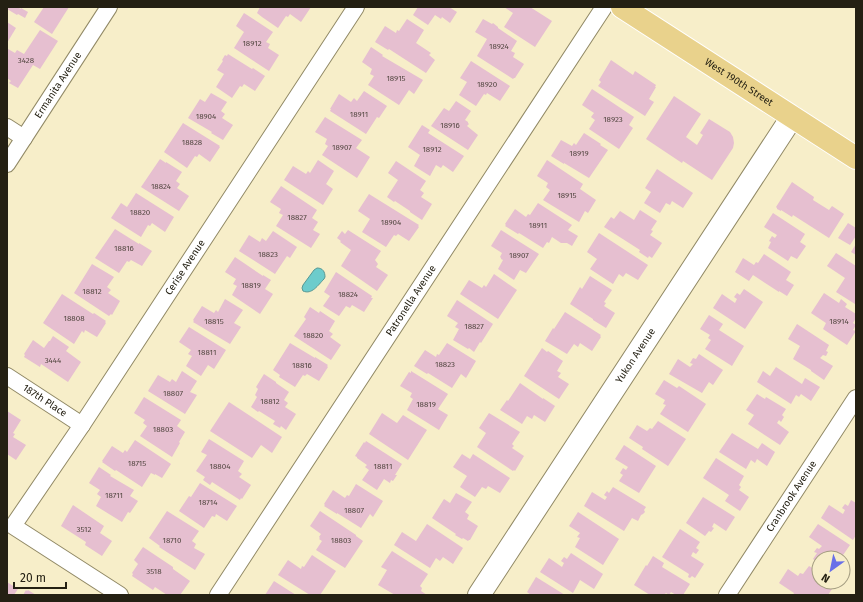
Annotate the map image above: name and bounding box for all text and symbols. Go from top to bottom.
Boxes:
house number: 18912 [242,39,262,48]
house number: 18924 [489,42,510,51]
street label: Ermanita Avenue [32,50,84,121]
house number: 3428 [18,56,35,65]
street label: West 190th Street [702,56,776,109]
house number: 18915 [386,74,406,83]
house number: 18920 [477,80,498,89]
house number: 18911 [350,110,368,119]
house number: 18904 [196,112,217,121]
house number: 18923 [603,115,623,124]
house number: 18916 [440,121,460,130]
house number: 18828 [182,138,203,147]
house number: 18907 [332,143,352,152]
house number: 18912 [422,145,442,154]
house number: 18919 [569,149,589,158]
house number: 18824 [151,182,172,191]
house number: 18915 [557,191,577,200]
house number: 18820 [130,208,151,217]
house number: 18827 [287,213,307,222]
house number: 18904 [381,218,402,227]
house number: 18911 [529,221,547,230]
street label: Cerise Avenue [163,238,208,297]
house number: 18816 [114,244,134,253]
house number: 18823 [258,250,278,259]
house number: 18907 [509,251,529,260]
street label: Patronella Avenue [384,263,439,338]
house number: 18819 [241,281,261,290]
house number: 18812 [82,287,102,296]
house number: 18824 [338,290,359,299]
house number: 18808 [63,314,85,323]
house number: 18815 [204,317,224,326]
house number: 18914 [829,317,849,326]
house number: 18827 [464,322,484,331]
street label: Yukon Avenue [613,326,658,386]
house number: 18820 [303,331,324,340]
house number: 18811 [198,348,216,357]
house number: 3444 [45,356,62,365]
house number: 18823 [435,360,455,369]
house number: 18816 [292,361,312,370]
street label: 187th Place [20,382,69,419]
house number: 18807 [163,389,184,398]
house number: 18812 [260,397,280,406]
house number: 18819 [416,400,436,409]
house number: 18803 [153,425,173,434]
street label: Cranbrook Avenue [764,458,819,534]
house number: 18715 [128,459,146,468]
house number: 18804 [210,462,231,471]
house number: 18811 [374,462,392,471]
house number: 18711 [105,491,123,500]
house number: 18714 [199,498,218,507]
house number: 18807 [344,506,365,515]
house number: 3512 [76,525,92,534]
house number: 18710 [162,536,182,545]
house number: 18803 [331,536,351,545]
north arrow [811,550,851,590]
scale bar [14,564,66,590]
house number: 3518 [146,567,162,576]
text: 20 m [20,571,46,585]
text: N [819,571,832,585]

